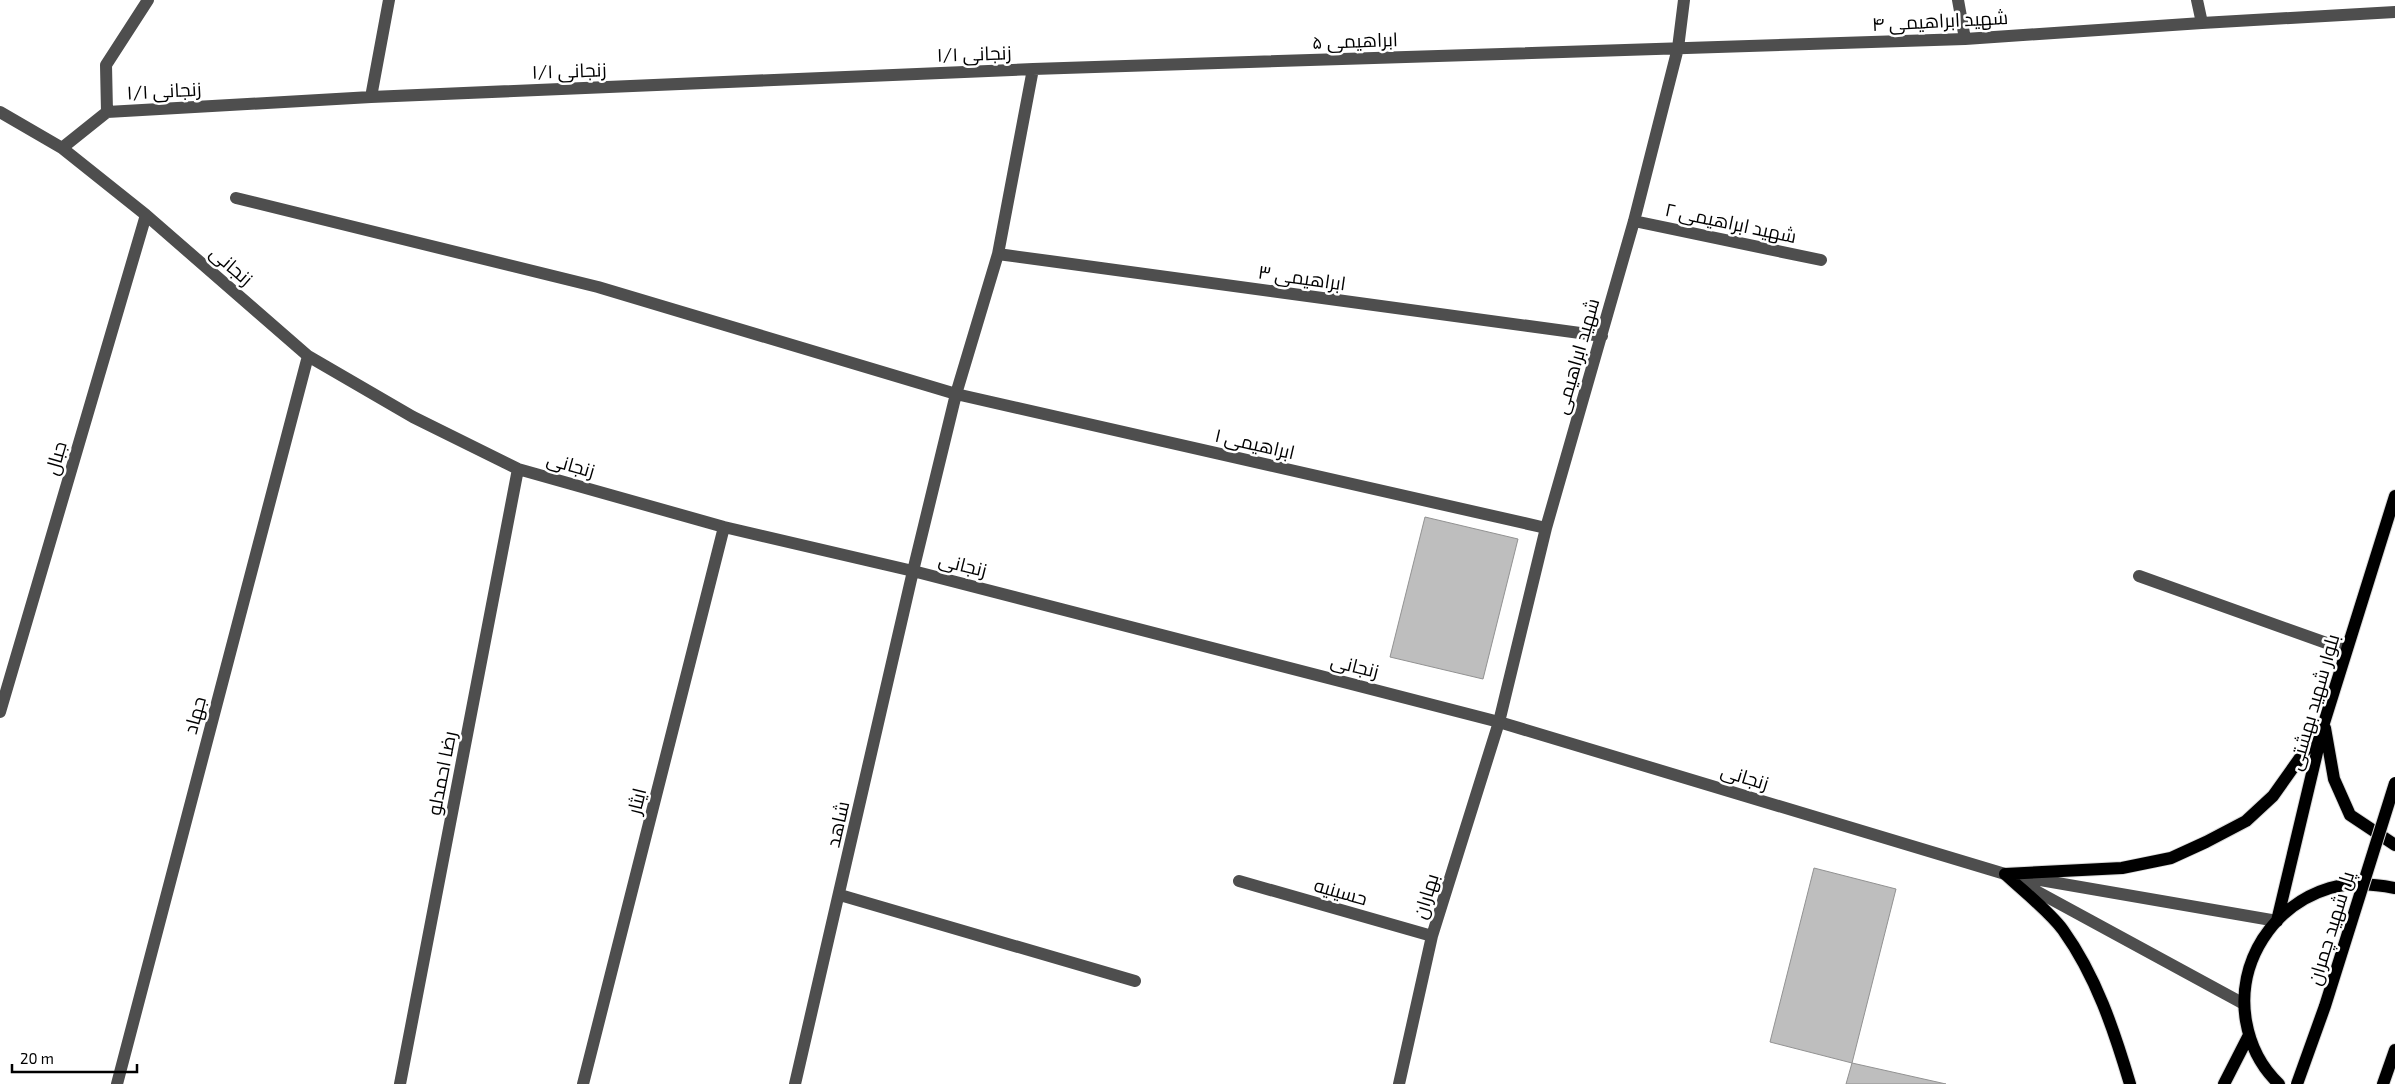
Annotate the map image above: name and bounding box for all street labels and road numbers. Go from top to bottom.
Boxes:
street label: شهید ابراهیمی ۴ [1871,5,2009,36]
street label: ابراهیمی ۵ [1312,27,1398,54]
street label: زنجانی ۱/۱ [936,40,1012,67]
street label: زنجانی ۱/۱ [531,57,607,84]
street label: زنجانی ۱/۱ [126,77,202,104]
street label: شهید ابراهیمی ۲ [1663,197,1799,248]
street label: زنجانی [205,240,258,291]
street label: ابراهیمی ۳ [1256,259,1347,296]
street label: شهید ابراهیمی [1548,295,1604,417]
street label: ابراهیمی ۱ [1213,423,1297,464]
street label: جبال [39,438,72,478]
street label: زنجانی [544,446,598,483]
street label: زنجانی [936,547,990,582]
street label: بلوار شهید بهشتی [2283,631,2344,773]
street label: زنجانی [1328,648,1382,683]
street label: جهاد [178,694,211,737]
street label: رضا احمدلو [422,729,461,817]
street label: زنجانی [1718,758,1772,795]
street label: ایثار [621,785,651,818]
street label: شاهد [821,799,853,849]
street label: پل شهید چمران [2302,868,2360,988]
street label: بهاران [1407,871,1444,922]
street label: حسینیه [1312,872,1370,910]

